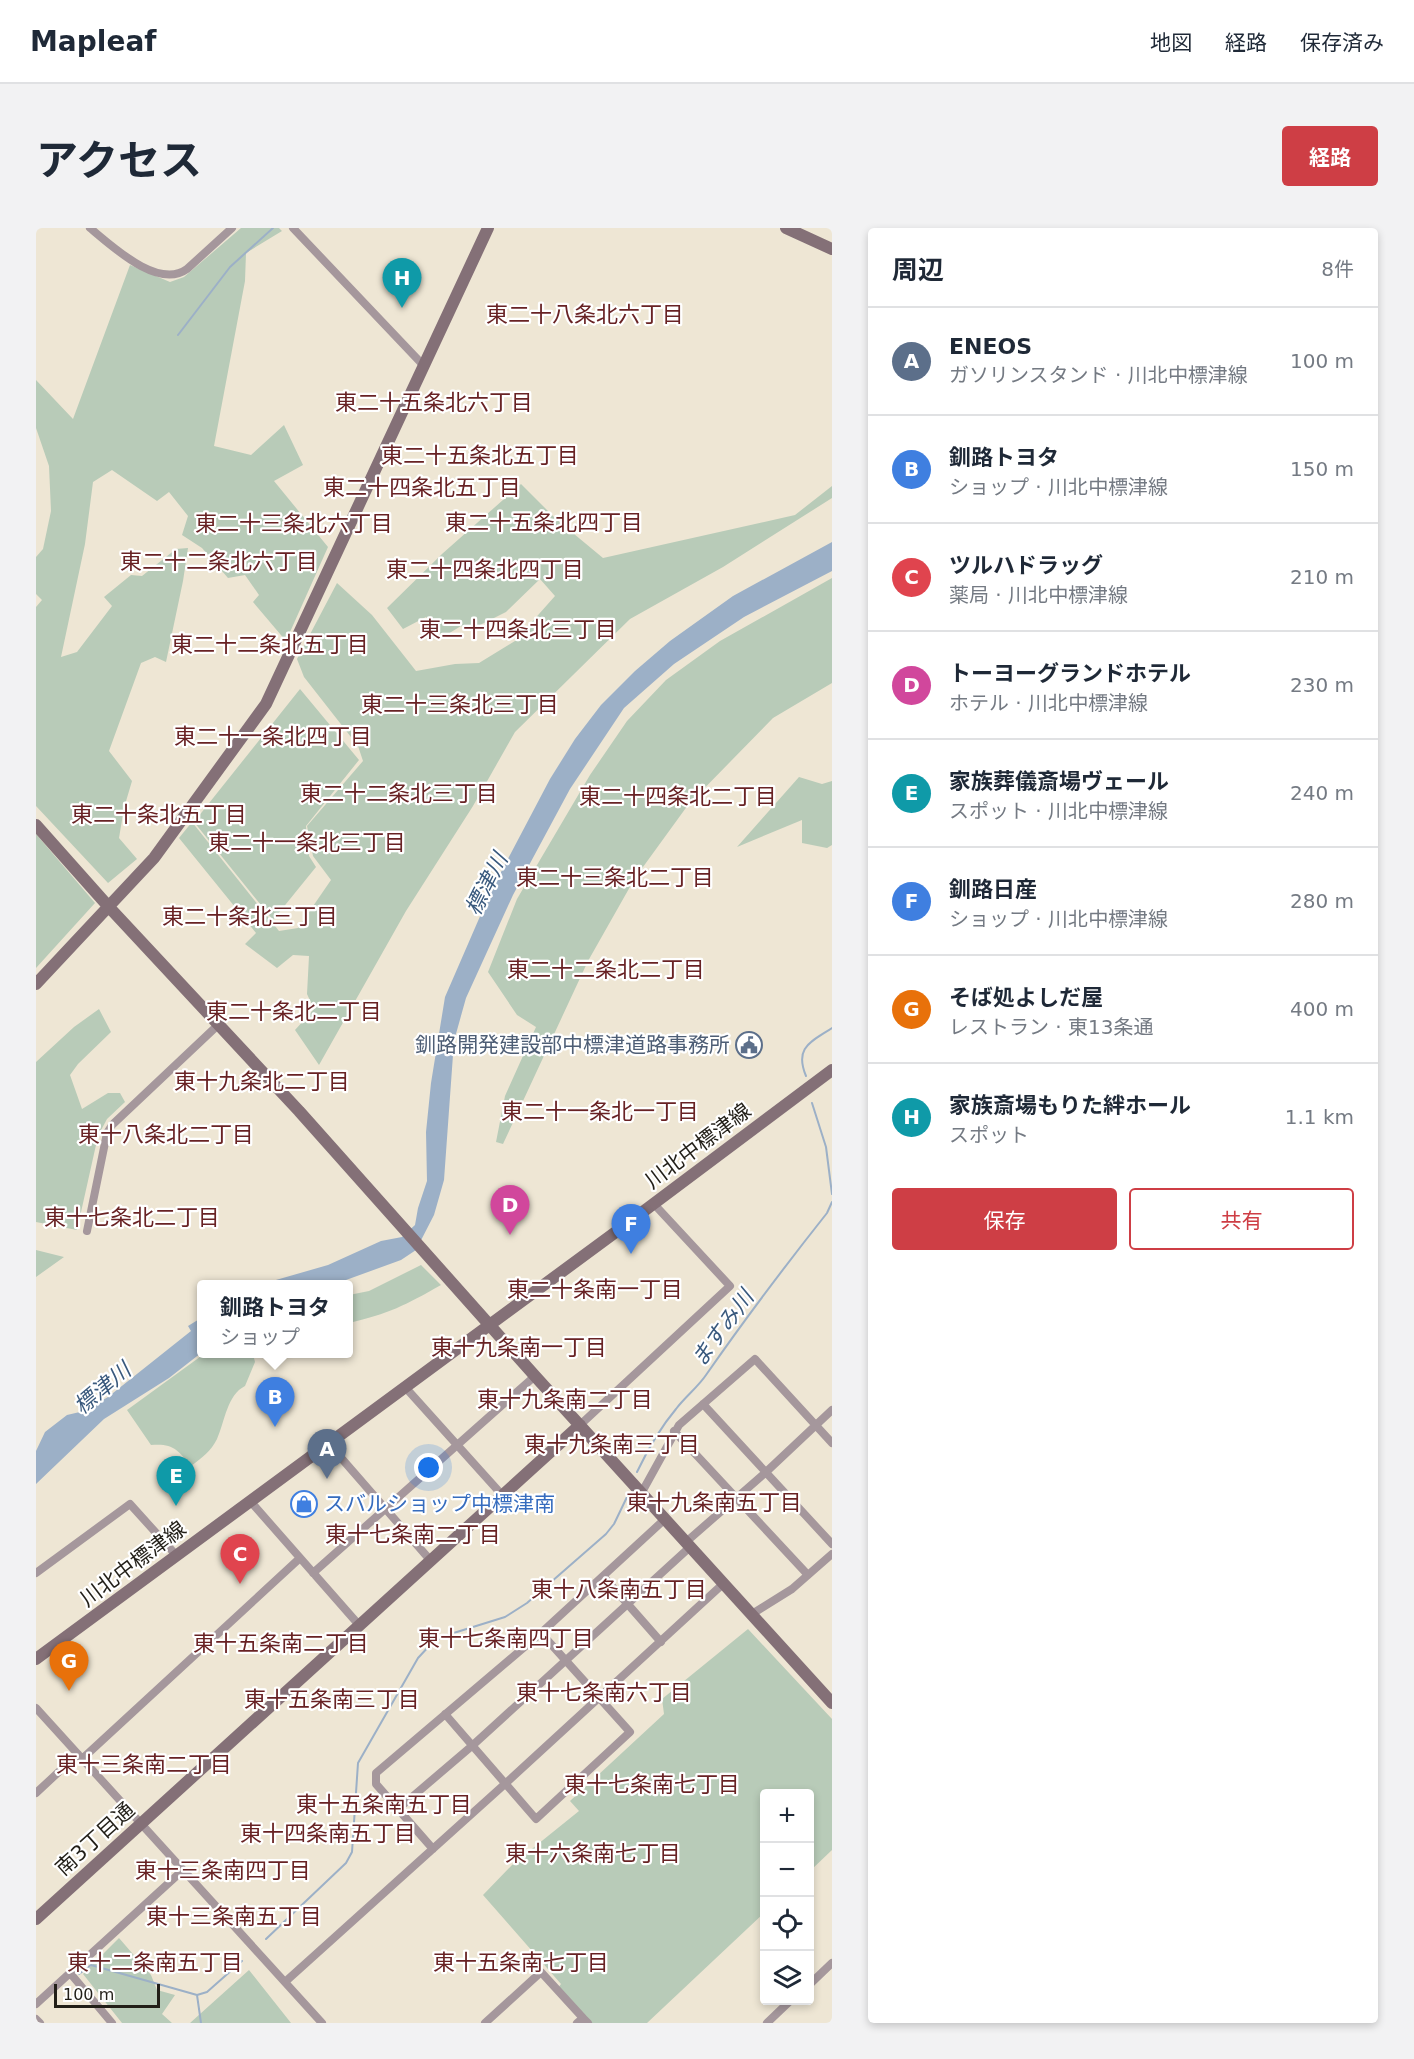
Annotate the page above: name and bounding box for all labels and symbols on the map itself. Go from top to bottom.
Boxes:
pin: H [382,259,422,308]
district label: 東二十八条北六丁目 [486,302,684,327]
district label: 東二十五条北六丁目 [335,390,533,415]
district label: 東二十五条北五丁目 [381,443,579,468]
district label: 東二十四条北五丁目 [323,475,521,500]
district label: 東二十五条北四丁目 [445,510,643,535]
district label: 東二十三条北六丁目 [195,511,393,536]
district label: 東二十二条北六丁目 [120,549,318,574]
district label: 東二十四条北四丁目 [386,557,584,582]
district label: 東二十四条北三丁目 [419,617,617,642]
district label: 東二十二条北五丁目 [171,632,369,657]
district label: 東二十三条北三丁目 [361,692,559,717]
district label: 東二十一条北四丁目 [174,724,372,749]
district label: 東二十二条北三丁目 [300,781,498,806]
district label: 東二十四条北二丁目 [579,784,777,809]
district label: 東二十条北五丁目 [71,802,247,827]
district label: 東二十一条北三丁目 [208,830,406,855]
water label: 標津川 [460,847,513,919]
district label: 東二十三条北二丁目 [516,865,714,890]
district label: 東二十条北三丁目 [162,904,338,929]
district label: 東二十二条北二丁目 [507,957,705,982]
district label: 東二十条北二丁目 [206,999,382,1024]
public building icon: 釧路開発建設部中標津道路事務所 [734,1030,764,1060]
place label: 釧路開発建設部中標津道路事務所 [415,1033,730,1057]
district label: 東十九条北二丁目 [174,1069,350,1094]
district label: 東二十一条北一丁目 [501,1099,699,1124]
street label: 川北中標津線 [640,1099,756,1193]
district label: 東十八条北二丁目 [78,1122,254,1147]
pin: D [490,1186,530,1235]
pin: F [612,1204,650,1254]
district label: 東十七条北二丁目 [44,1205,220,1230]
district label: 東二十条南一丁目 [507,1277,683,1302]
water label: ますみ川 [686,1284,760,1371]
district label: 東十九条南一丁目 [431,1335,607,1360]
water label: 標津川 [69,1356,137,1419]
pin: B [256,1378,294,1427]
district label: 東十九条南二丁目 [477,1387,653,1412]
pin: A [308,1430,346,1479]
district label: 東十九条南三丁目 [524,1432,700,1457]
your location [414,1453,443,1482]
pin: E [156,1456,196,1506]
shop icon: スバルショップ中標津南 [289,1489,319,1519]
district label: 東十九条南五丁目 [626,1490,802,1515]
place label: スバルショップ中標津南 [324,1492,555,1516]
street label: 川北中標津線 [75,1517,191,1611]
district label: 東十七条南二丁目 [325,1522,501,1547]
pin: C [220,1534,260,1584]
district label: 東十八条南五丁目 [531,1577,707,1602]
district label: 東十七条南四丁目 [418,1626,594,1651]
district label: 東十五条南二丁目 [193,1631,369,1656]
pin: G [50,1642,88,1691]
district label: 東十七条南六丁目 [516,1680,692,1705]
district label: 東十五条南三丁目 [244,1687,420,1712]
district label: 東十三条南二丁目 [56,1752,232,1777]
district label: 東十七条南七丁目 [564,1772,740,1797]
district label: 東十五条南五丁目 [296,1792,472,1817]
street label: 南3丁目通 [51,1798,139,1880]
district label: 東十四条南五丁目 [240,1821,416,1846]
district label: 東十六条南七丁目 [505,1841,681,1866]
district label: 東十三条南四丁目 [135,1858,311,1883]
district label: 東十三条南五丁目 [146,1904,322,1929]
district label: 東十二条南五丁目 [67,1950,243,1975]
district label: 東十五条南七丁目 [433,1950,609,1975]
scale bar [54,1981,160,2008]

